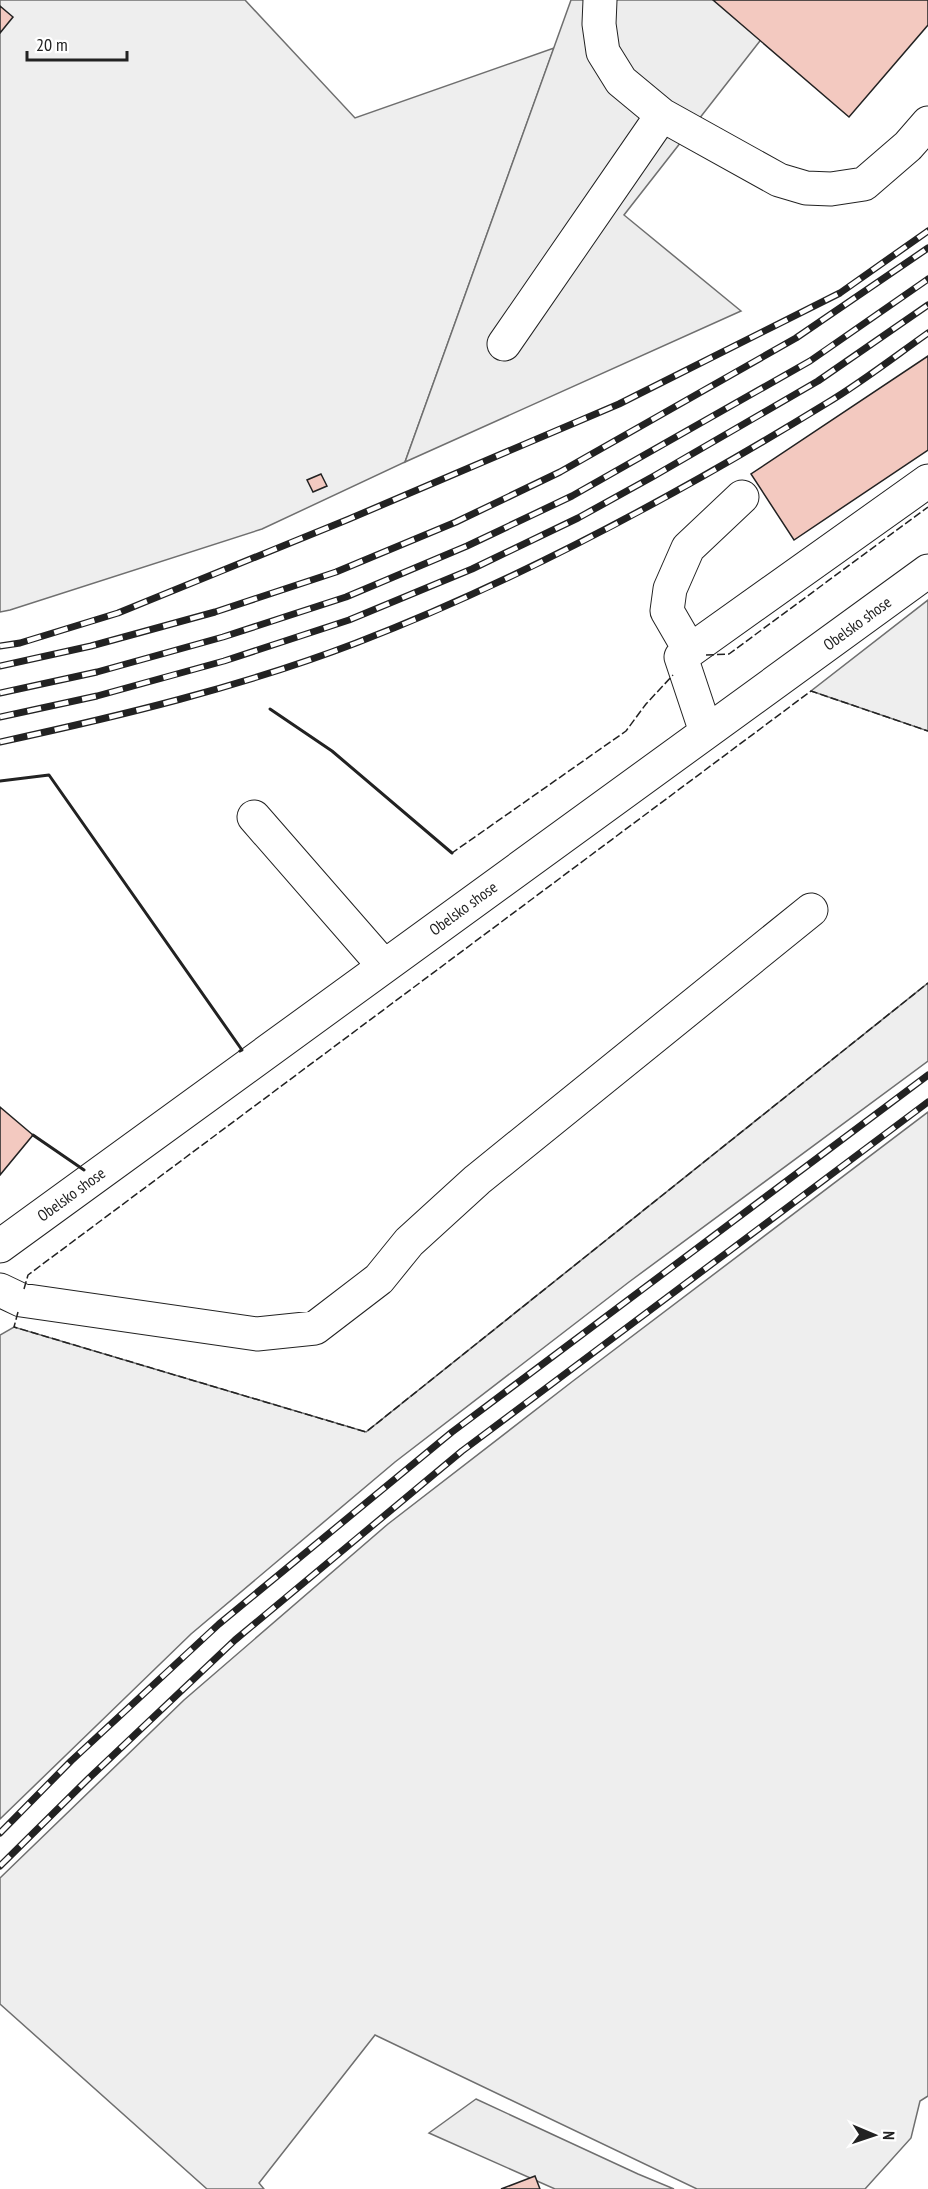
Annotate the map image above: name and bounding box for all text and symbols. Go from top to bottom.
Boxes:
scale bar [27,24,128,62]
text: 20 m [36,33,68,56]
street label: Obelsko shose [819,592,895,654]
street label: Obelsko shose [425,877,501,939]
street label: Obelsko shose [33,1163,109,1225]
north arrow [844,2105,904,2165]
text: N [879,2131,899,2140]

